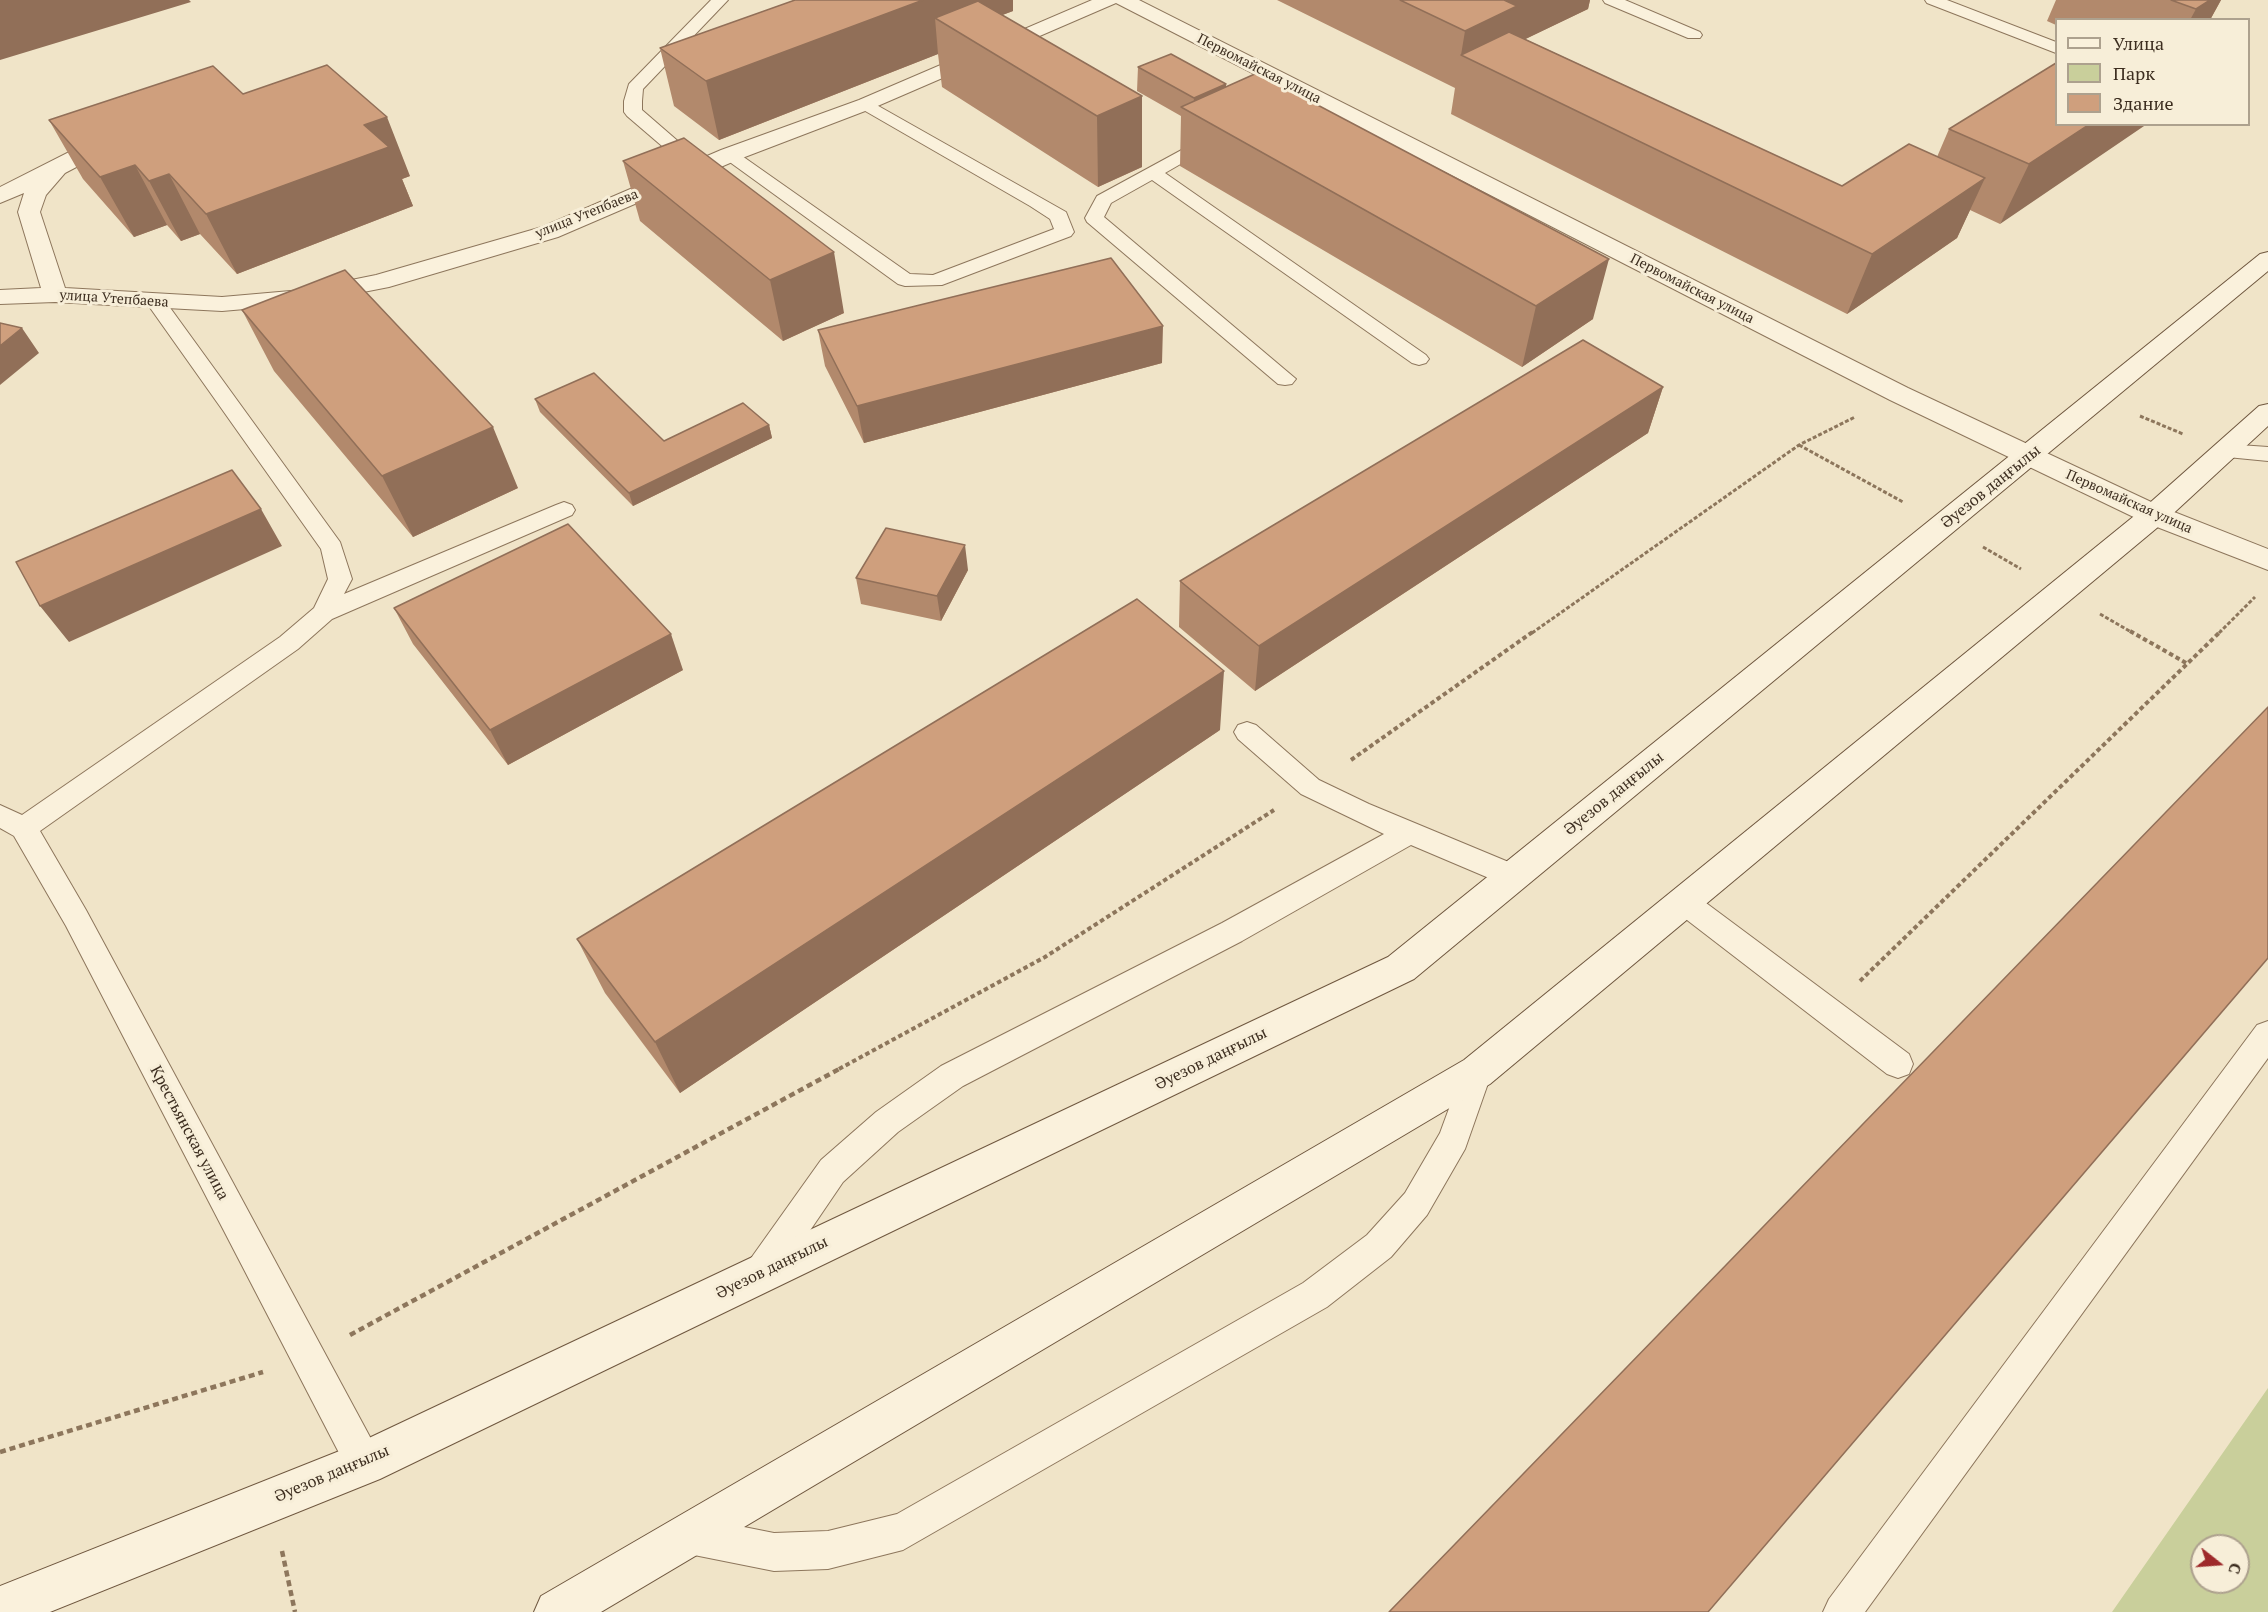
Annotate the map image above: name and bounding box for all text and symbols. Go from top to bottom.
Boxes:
legend [2055,18,2250,126]
street label: Первомайская улица [1194,30,1324,108]
text: Улица [2113,31,2164,55]
text: Парк [2113,61,2155,85]
text: Здание [2113,91,2173,115]
street label: улица Утепбаева [533,186,641,242]
street label: Первомайская улица [1627,250,1757,328]
street label: улица Утепбаева [59,287,169,311]
street label: Әуезов даңғылы [1937,441,2045,533]
street label: Первомайская улица [2063,467,2195,537]
street label: Әуезов даңғылы [1560,748,1668,840]
street label: Әуезов даңғылы [1152,1024,1270,1094]
street label: Крестьянская улица [145,1063,233,1203]
street label: Әуезов даңғылы [713,1233,831,1303]
street label: Әуезов даңғылы [272,1441,392,1507]
north arrow [2190,1534,2250,1594]
text: С [2223,1560,2247,1577]

